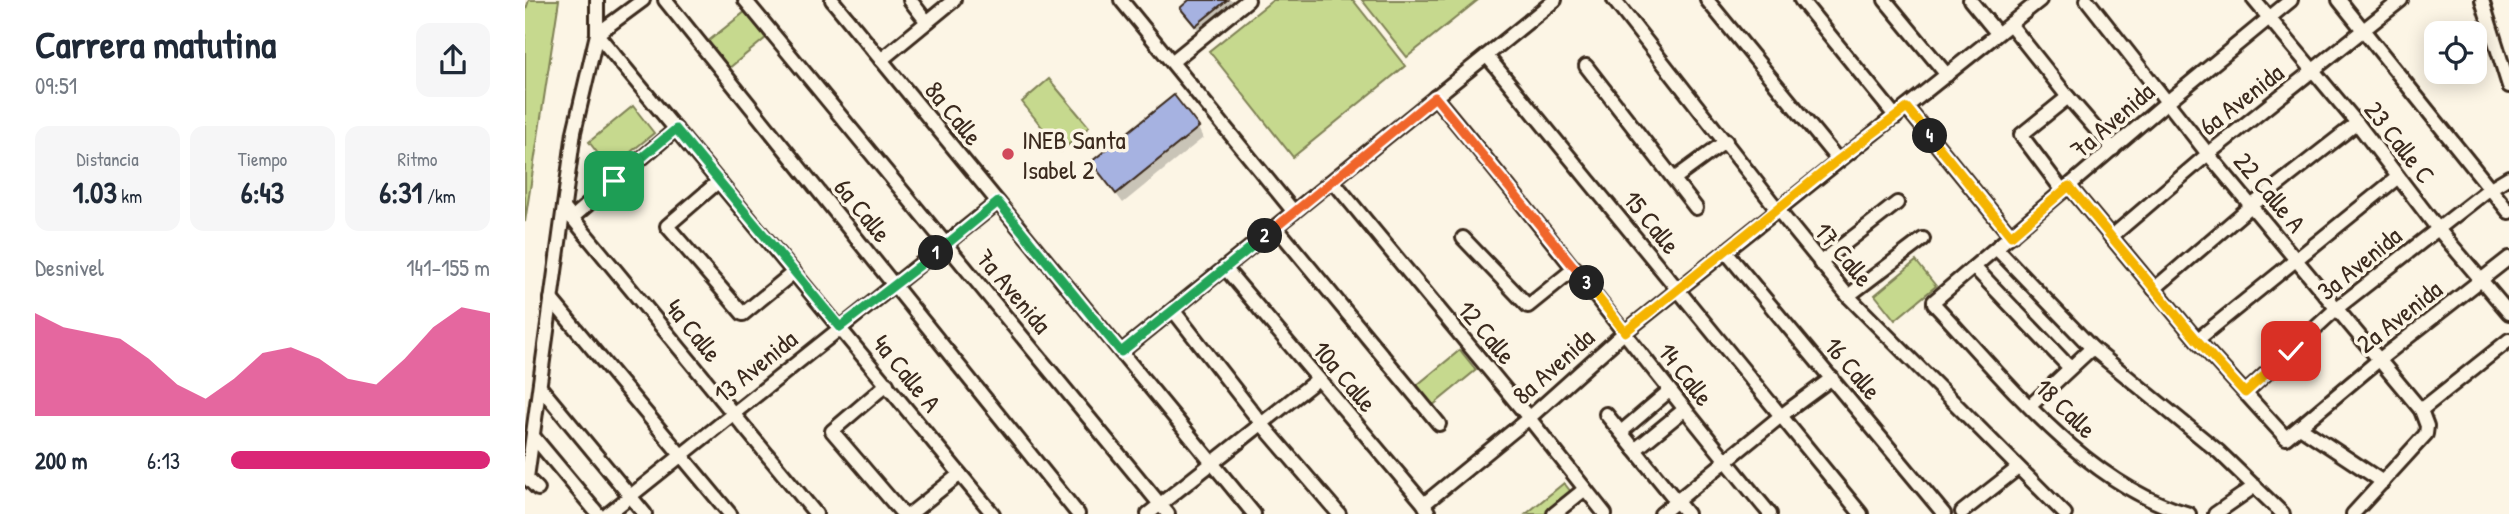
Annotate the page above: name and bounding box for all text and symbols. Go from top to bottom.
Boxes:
text: Carrera matutina [35,18,276,70]
map controls [2424,21,2487,84]
button: locate [2424,21,2487,84]
button: share [416,23,490,97]
street label: 6a Avenida [2192,55,2290,143]
text: 09:51 [35,70,77,101]
street label: 8a Calle [917,73,991,153]
street label: 7a Avenida [2063,74,2161,166]
street label: 23 Calle C [2357,93,2443,191]
pin: 4 [1913,118,1947,154]
place label: INEB Santa Isabel 2 [1022,122,1126,187]
text: 4 [1926,122,1933,148]
street label: 22 Calle A [2226,144,2314,240]
text: Distancia [76,146,139,172]
text: Tiempo [238,146,287,172]
text: Ritmo [398,146,438,172]
marker: INEB Santa Isabel 2 [1000,146,1016,162]
pin [584,151,644,211]
icon: arrive [595,162,633,200]
street label: 6a Calle [827,171,899,249]
text: 1.03 [73,172,117,212]
text: 6:43 [241,172,284,212]
text: 6:31 [379,172,423,212]
text: km [117,183,142,209]
text: /km [423,183,456,209]
street label: 15 Calle [1616,183,1688,261]
street label: 17 Calle [1807,214,1881,294]
pin: 2 [1247,218,1283,254]
street label: 3a Avenida [2309,218,2409,308]
text: 2 [1260,222,1269,248]
pin: 1 [919,236,953,270]
text: 1 [932,239,939,265]
street label: 7a Avenida [968,241,1060,341]
text: Desnivel [35,252,104,283]
text: 141–155 m [406,252,490,283]
pin: 3 [1569,266,1605,300]
text: 3 [1582,269,1591,295]
street label: 2a Avenida [2349,272,2449,360]
street label: 4a Calle [658,291,730,369]
street label: 12 Calle [1450,293,1524,371]
street label: 8a Avenida [1505,320,1601,412]
street label: 13 Avenida [706,321,804,411]
pin [2261,321,2321,381]
street label: 4a Calle A [865,327,949,419]
street label: 16 Calle [1817,329,1889,407]
icon: check [2272,332,2310,370]
street label: 10a Calle [1305,333,1385,419]
street label: 14 Calle [1650,335,1722,413]
street label: 18 Calle [2028,370,2104,446]
text: 200 m [35,445,87,476]
text: 6:13 [147,445,180,476]

